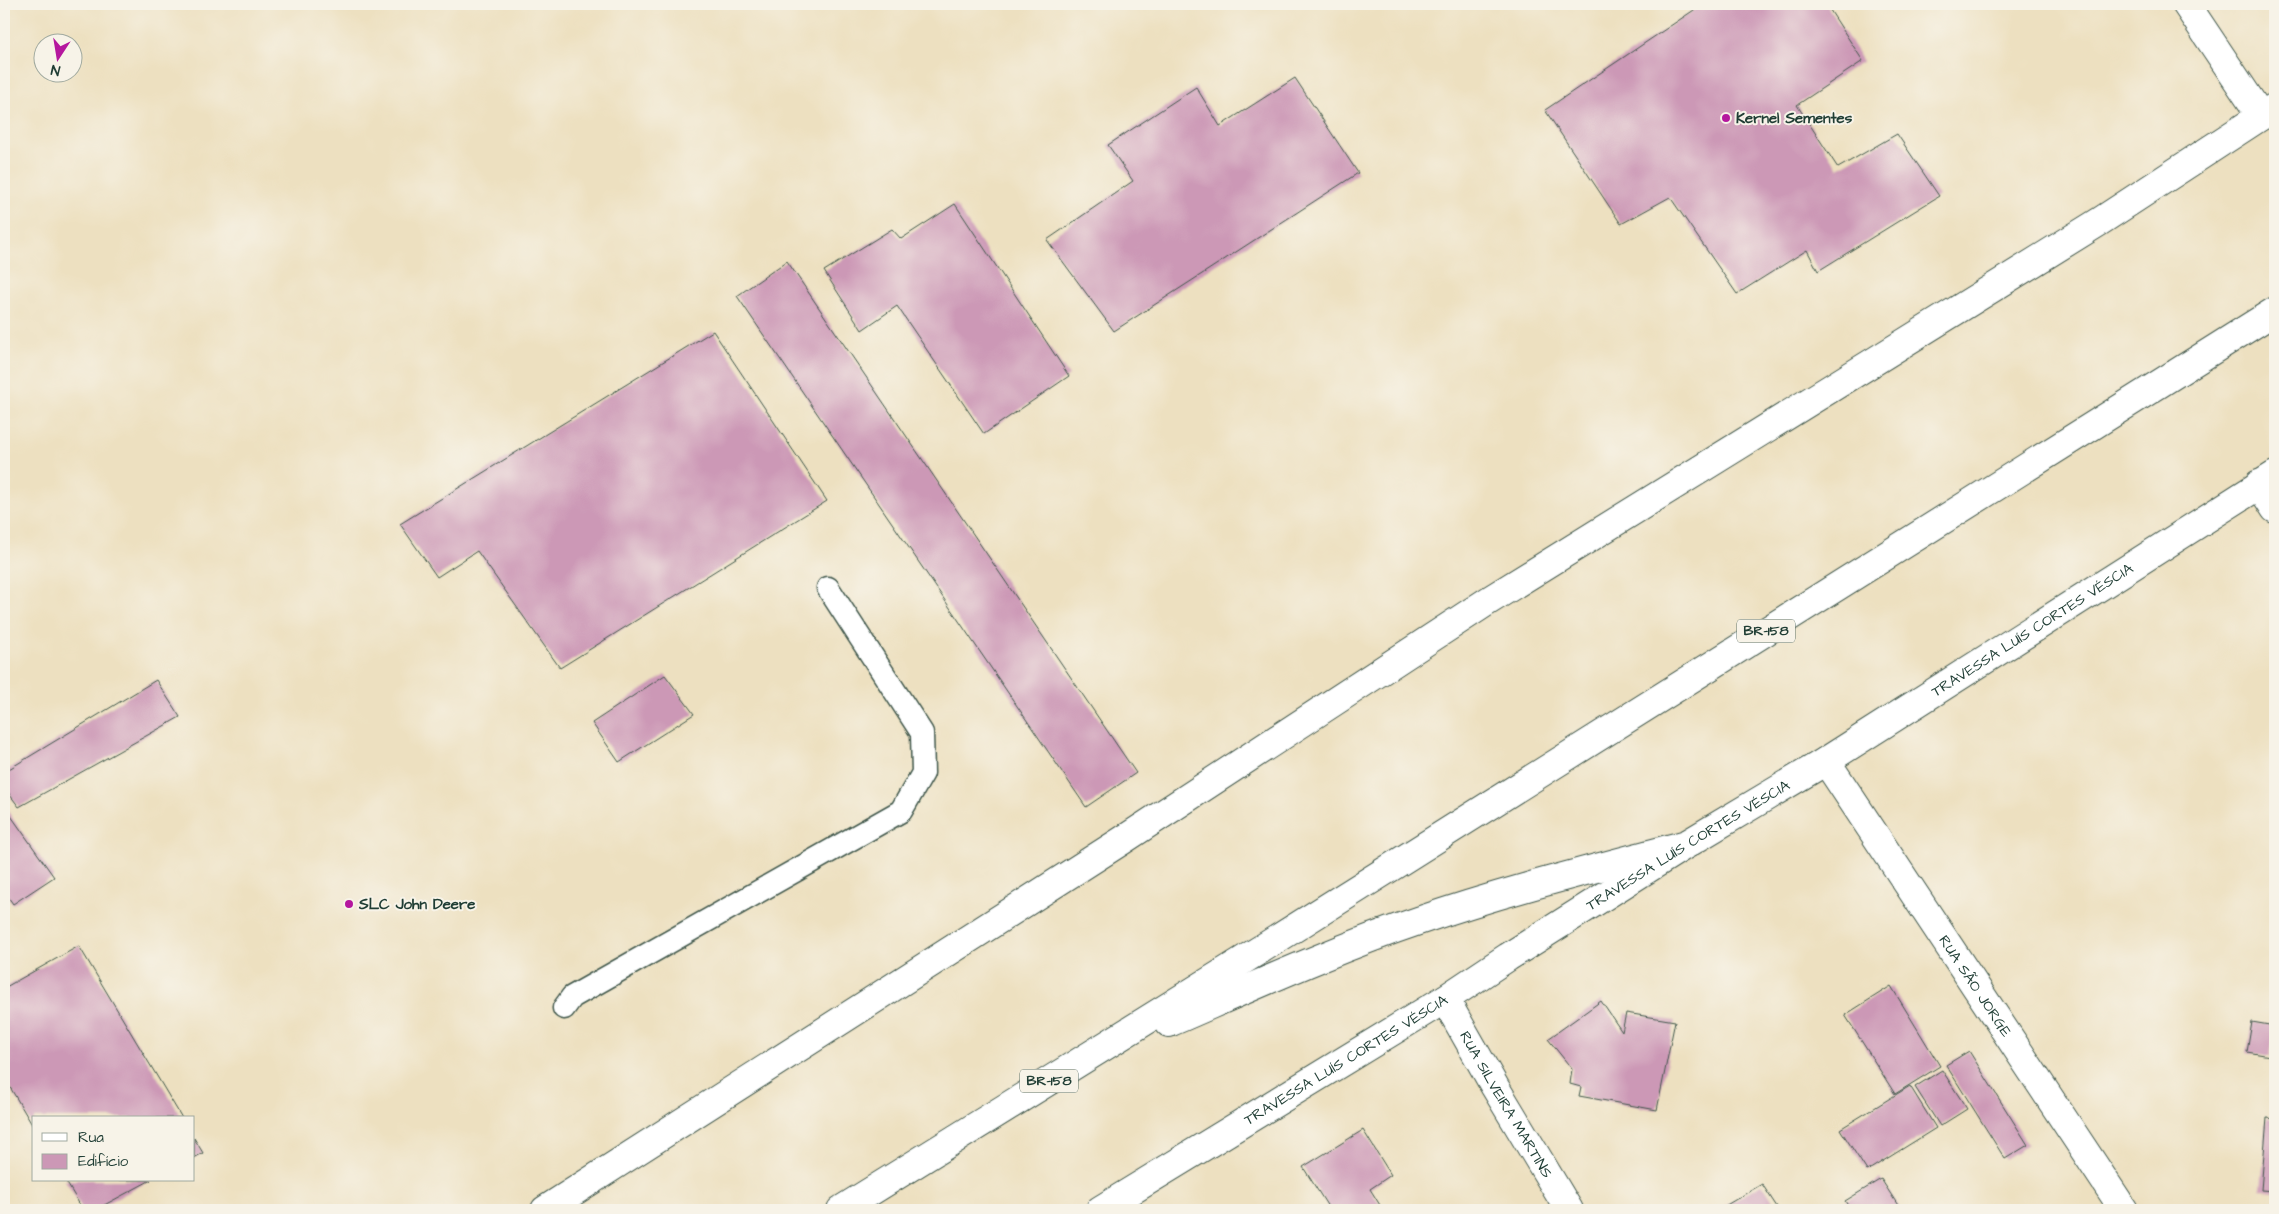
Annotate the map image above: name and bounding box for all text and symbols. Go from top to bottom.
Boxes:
north arrow [32,32,82,82]
text: N [49,59,62,80]
place label: Kernel Sementes [1736,108,1853,129]
marker: Kernel Sementes [1720,112,1732,124]
street label: TRAVESSA LUÍS CORTES VÉSCIA [1927,557,2137,702]
road number: BR-158 [1737,620,1795,642]
street label: TRAVESSA LUÍS CORTES VÉSCIA [1582,774,1794,916]
place label: SLC John Deere [358,894,475,915]
marker: SLC John Deere [343,898,355,910]
street label: RUA SÃO JORGE [1934,931,2017,1041]
street label: TRAVESSA LUÍS CORTES VÉSCIA [1240,989,1452,1130]
street label: RUA SILVEIRA MARTINS [1455,1027,1558,1182]
road number: BR-158 [1020,1070,1078,1092]
legend [32,1116,195,1182]
text: Rua [78,1127,104,1148]
text: Edifício [78,1151,129,1172]

